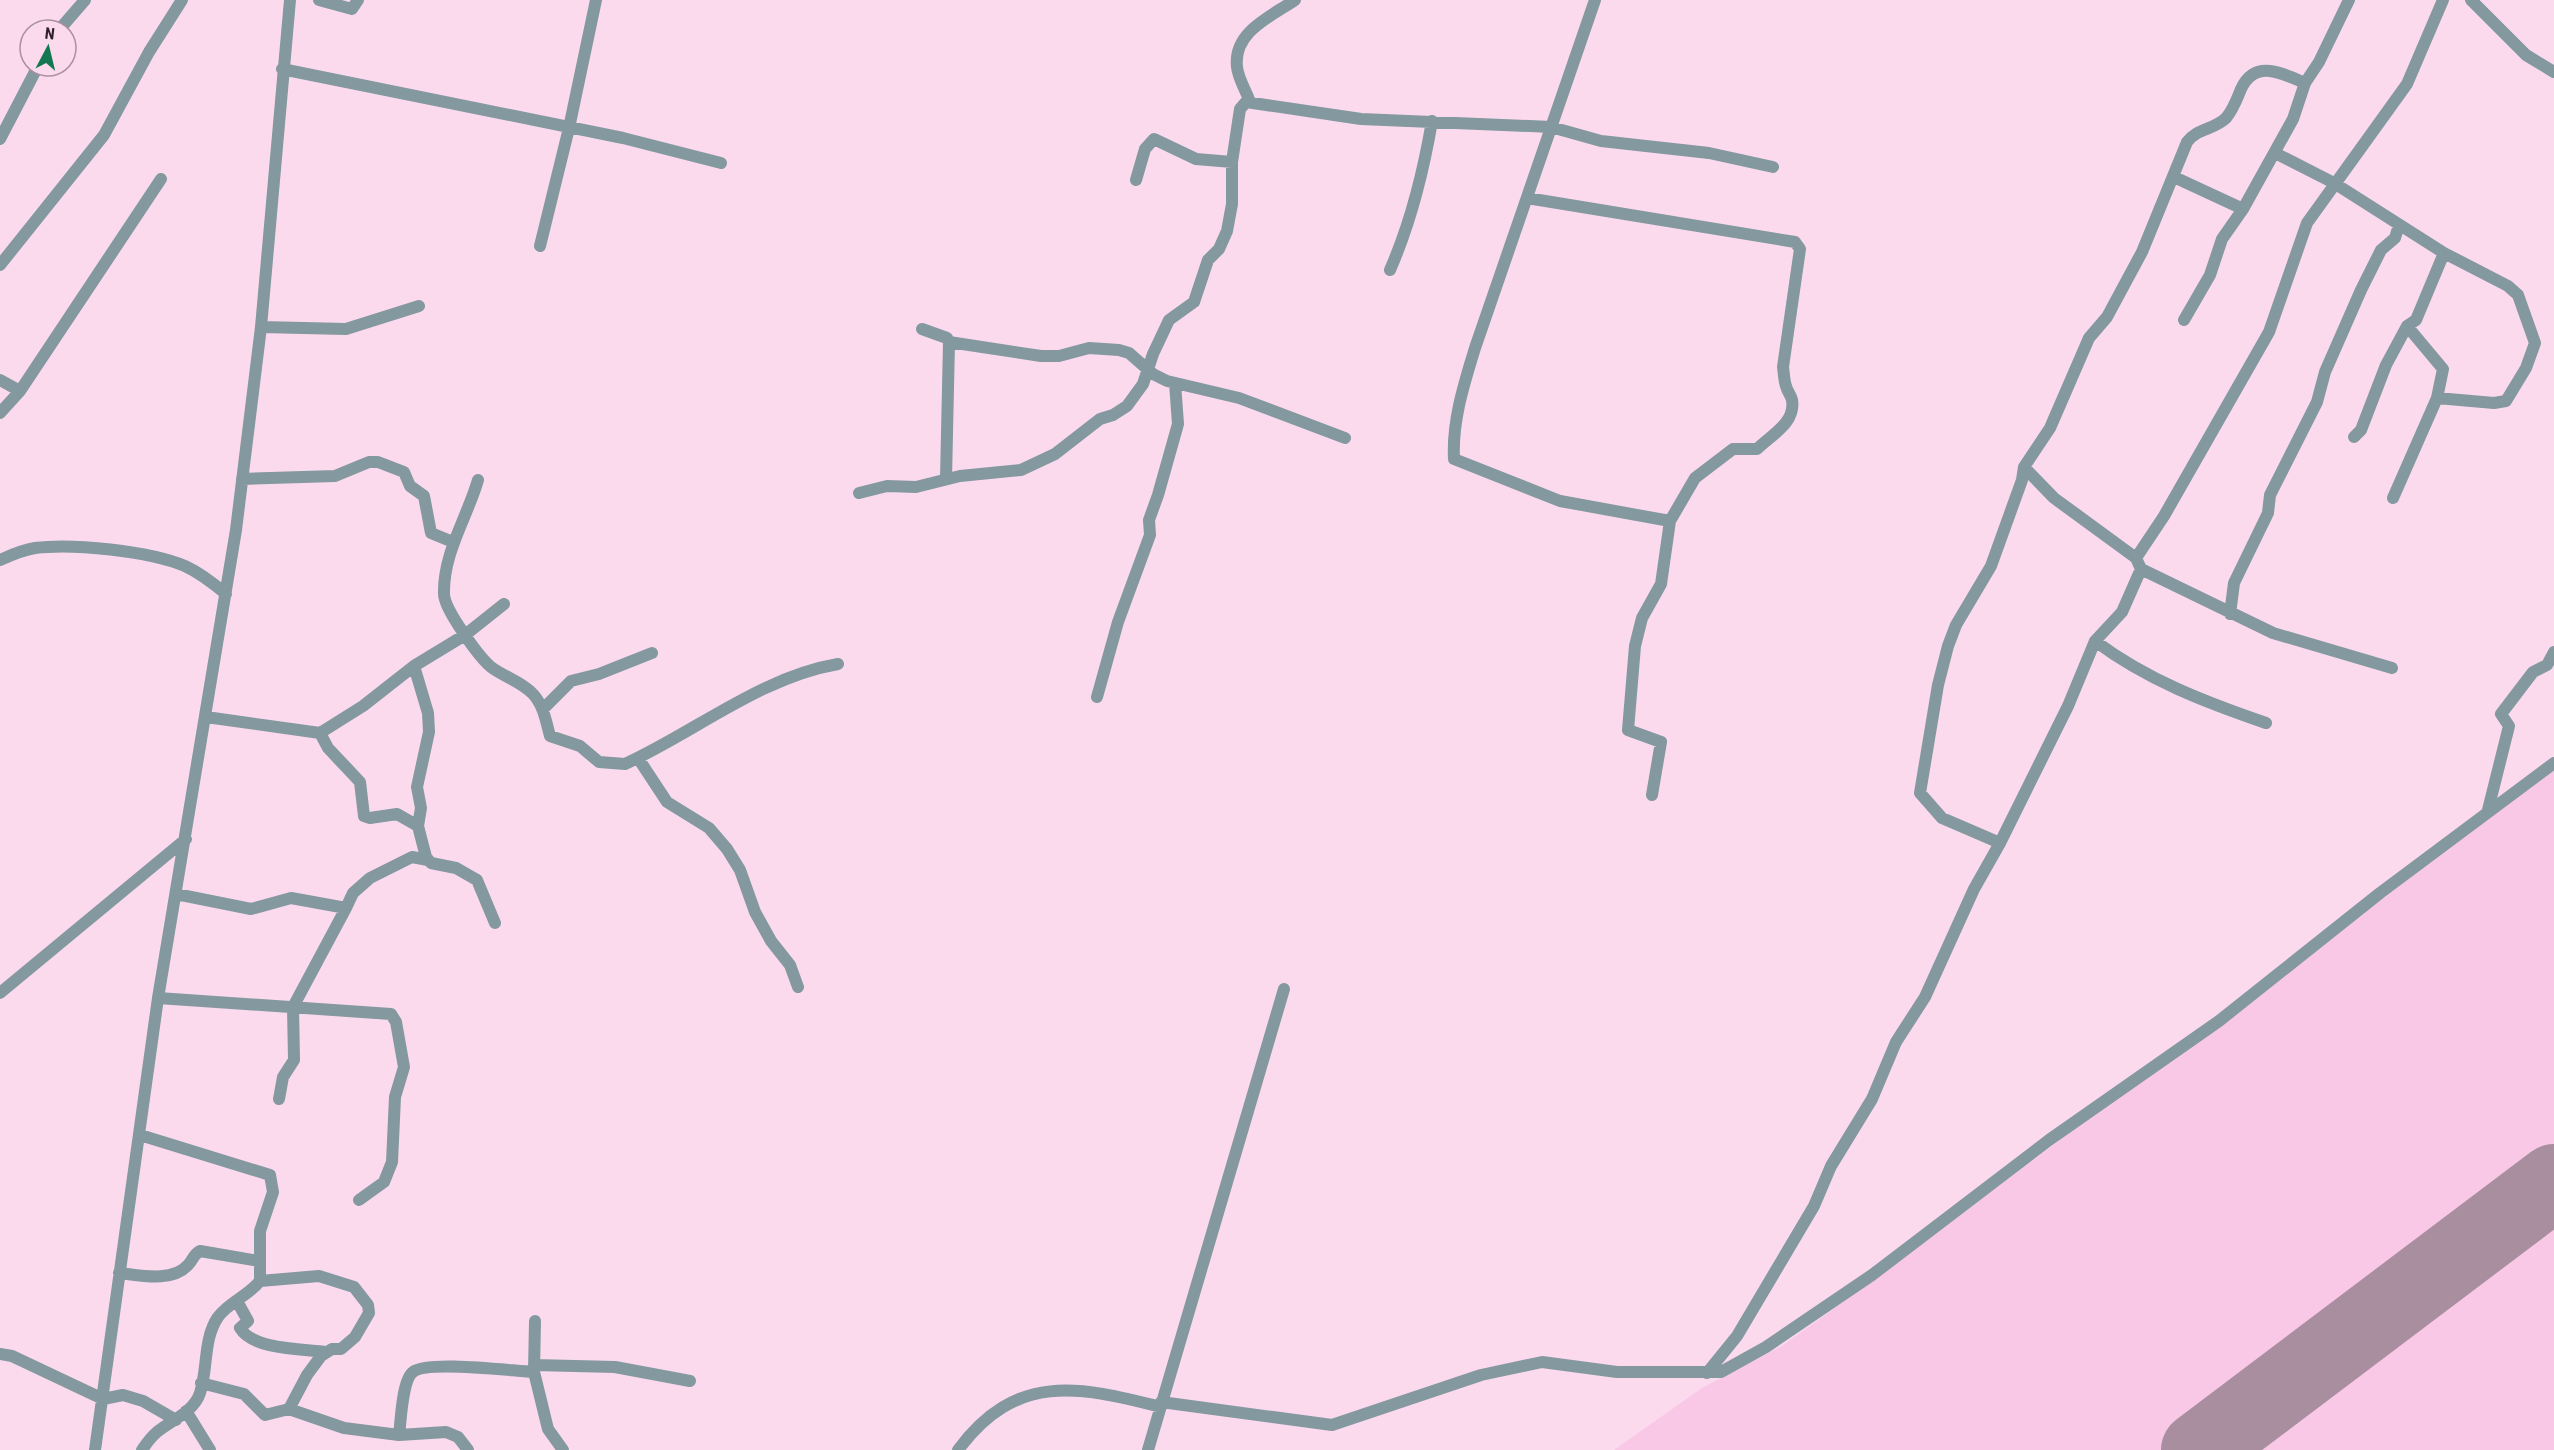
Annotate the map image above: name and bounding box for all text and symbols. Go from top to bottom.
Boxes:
north arrow [18,18,78,78]
text: N [44,24,56,44]

